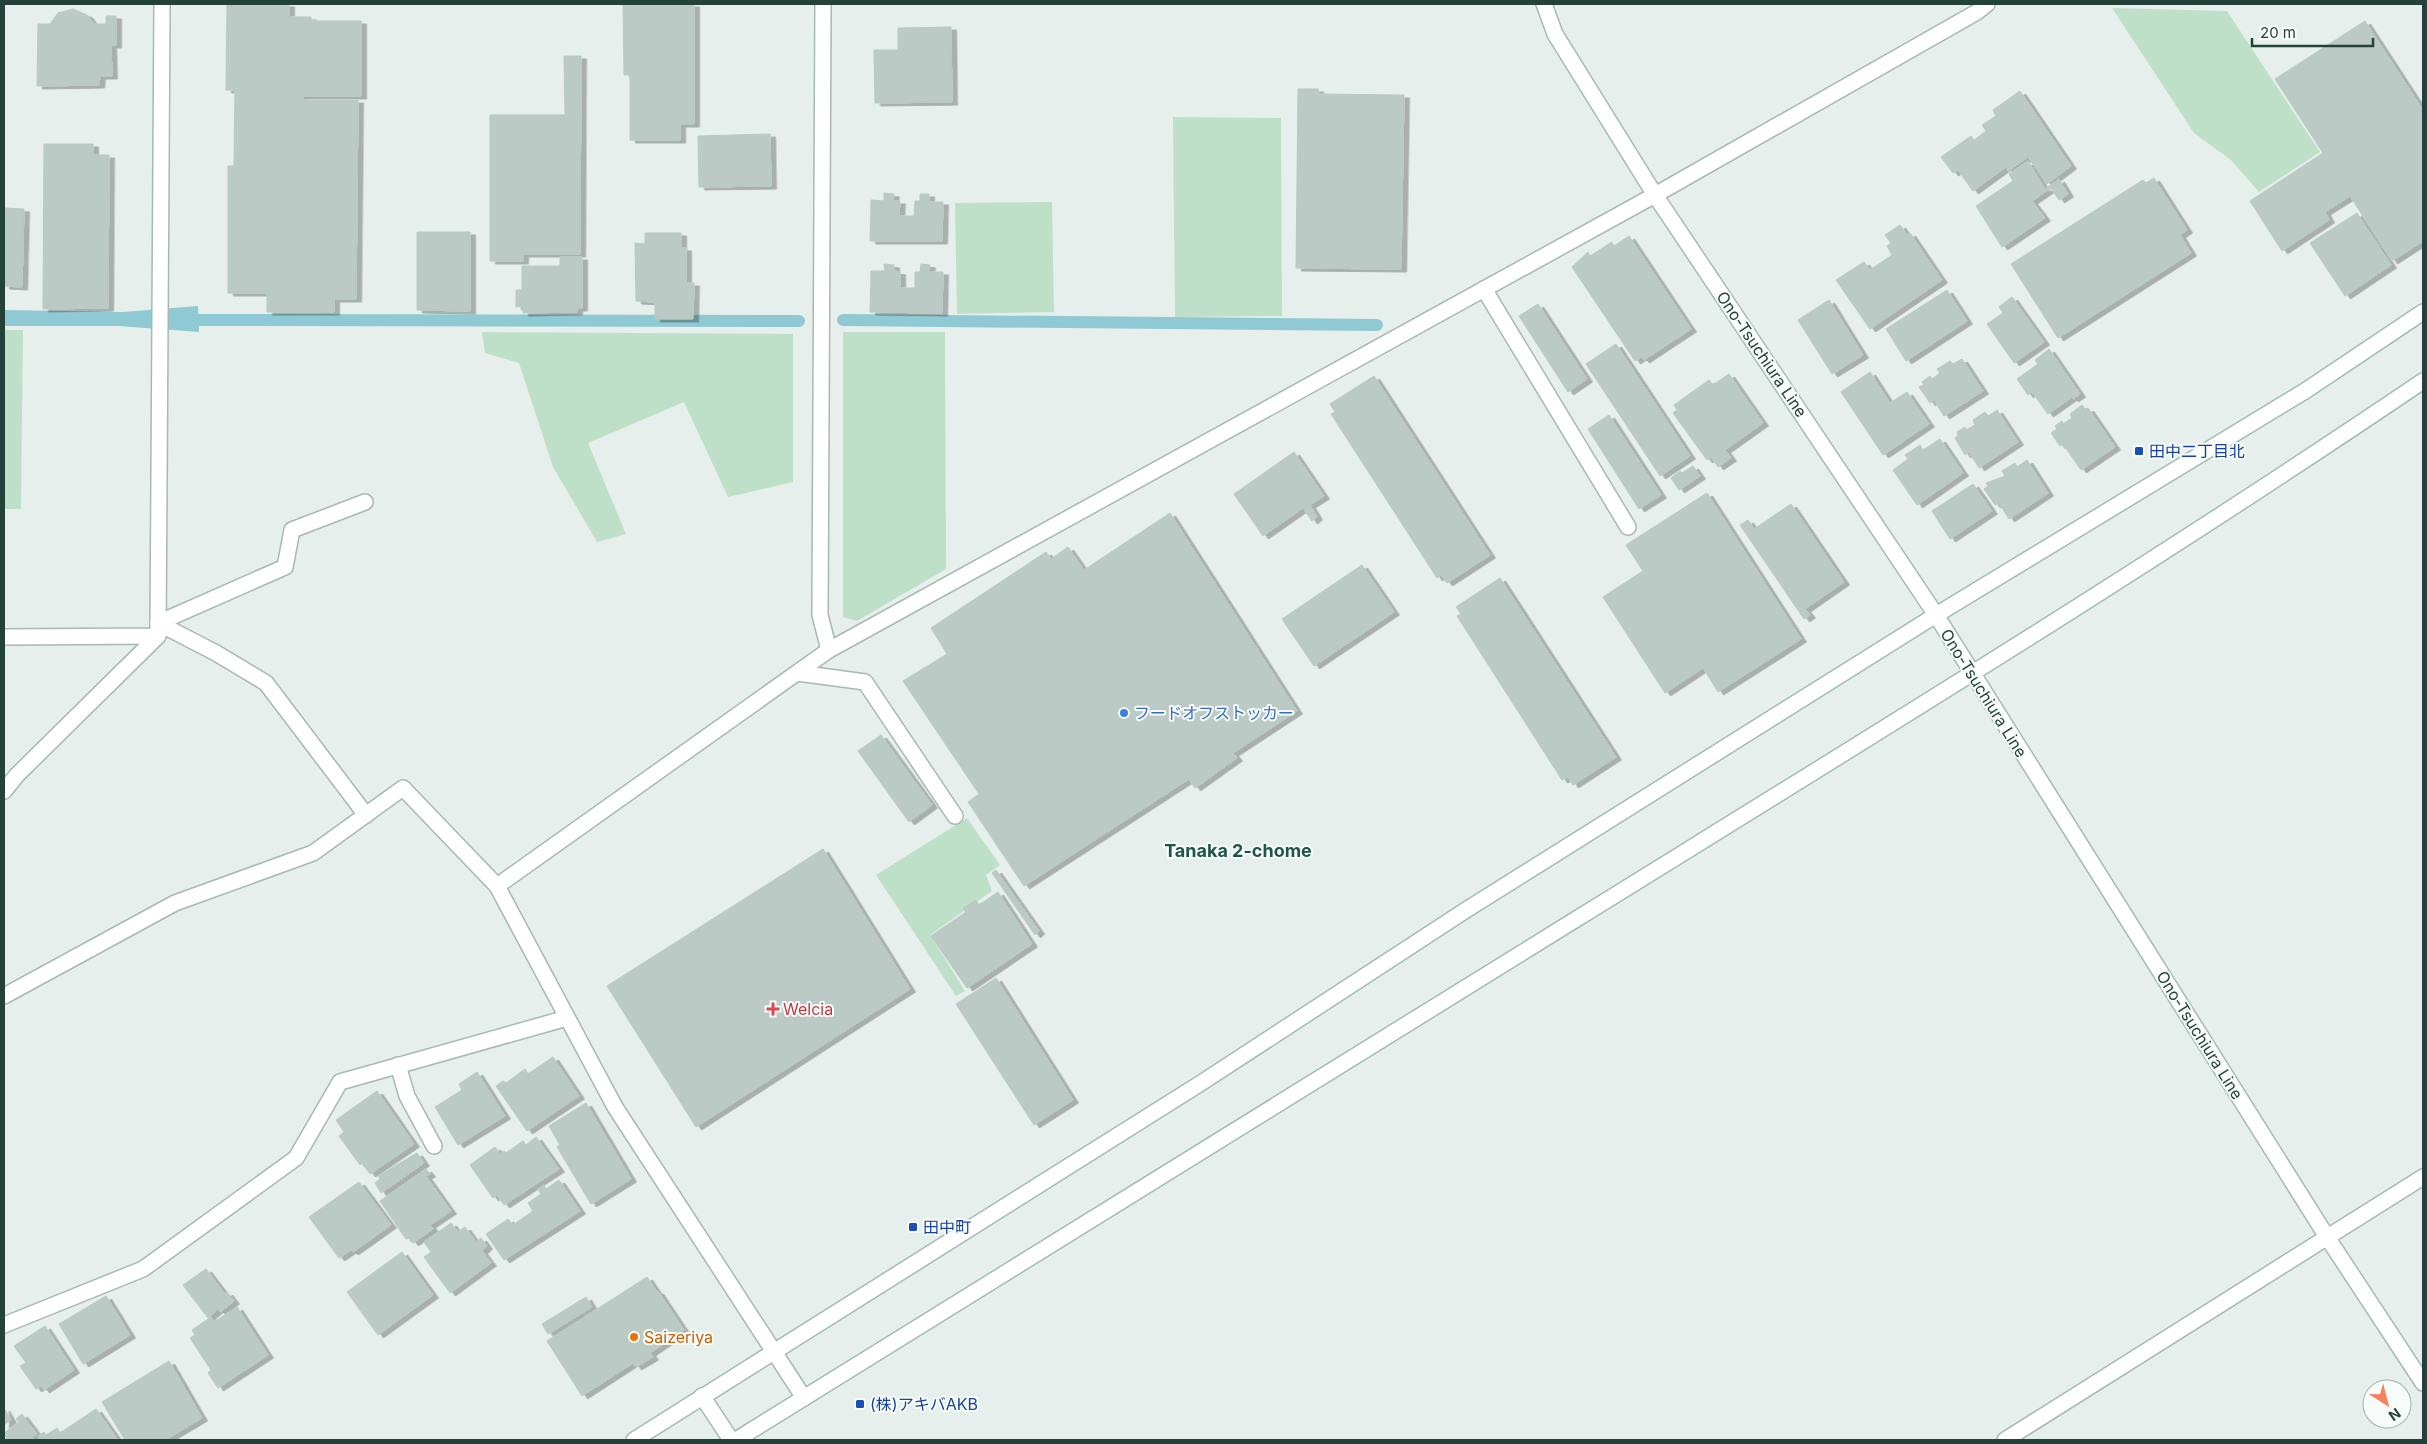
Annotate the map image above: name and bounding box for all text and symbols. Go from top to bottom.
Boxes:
scale bar [2252,15,2373,47]
text: 20 m [2260,23,2296,42]
street label: Ono-Tsuchiura Line [1712,287,1812,421]
place label: 田中二丁目北 [2149,441,2245,461]
marker: 田中二丁目北 [2133,445,2145,457]
street label: Ono-Tsuchiura Line [1936,625,2032,761]
place label: フードオフストッカー [1134,703,1294,723]
marker: フードオフストッカー [1118,707,1130,719]
district label: Tanaka 2-chome [1164,840,1312,861]
street label: Ono-Tsuchiura Line [2152,967,2248,1103]
place label: Welcia [783,999,833,1019]
marker: Welcia [767,1003,779,1015]
place label: 田中町 [923,1217,971,1237]
marker: 田中町 [907,1221,919,1233]
place label: Saizeriya [644,1327,713,1347]
marker: Saizeriya [628,1331,640,1343]
north arrow [2362,1379,2412,1429]
place label: (株)アキバAKB [870,1394,978,1414]
marker: (株)アキバAKB [854,1398,866,1410]
text: N [2386,1405,2404,1425]

